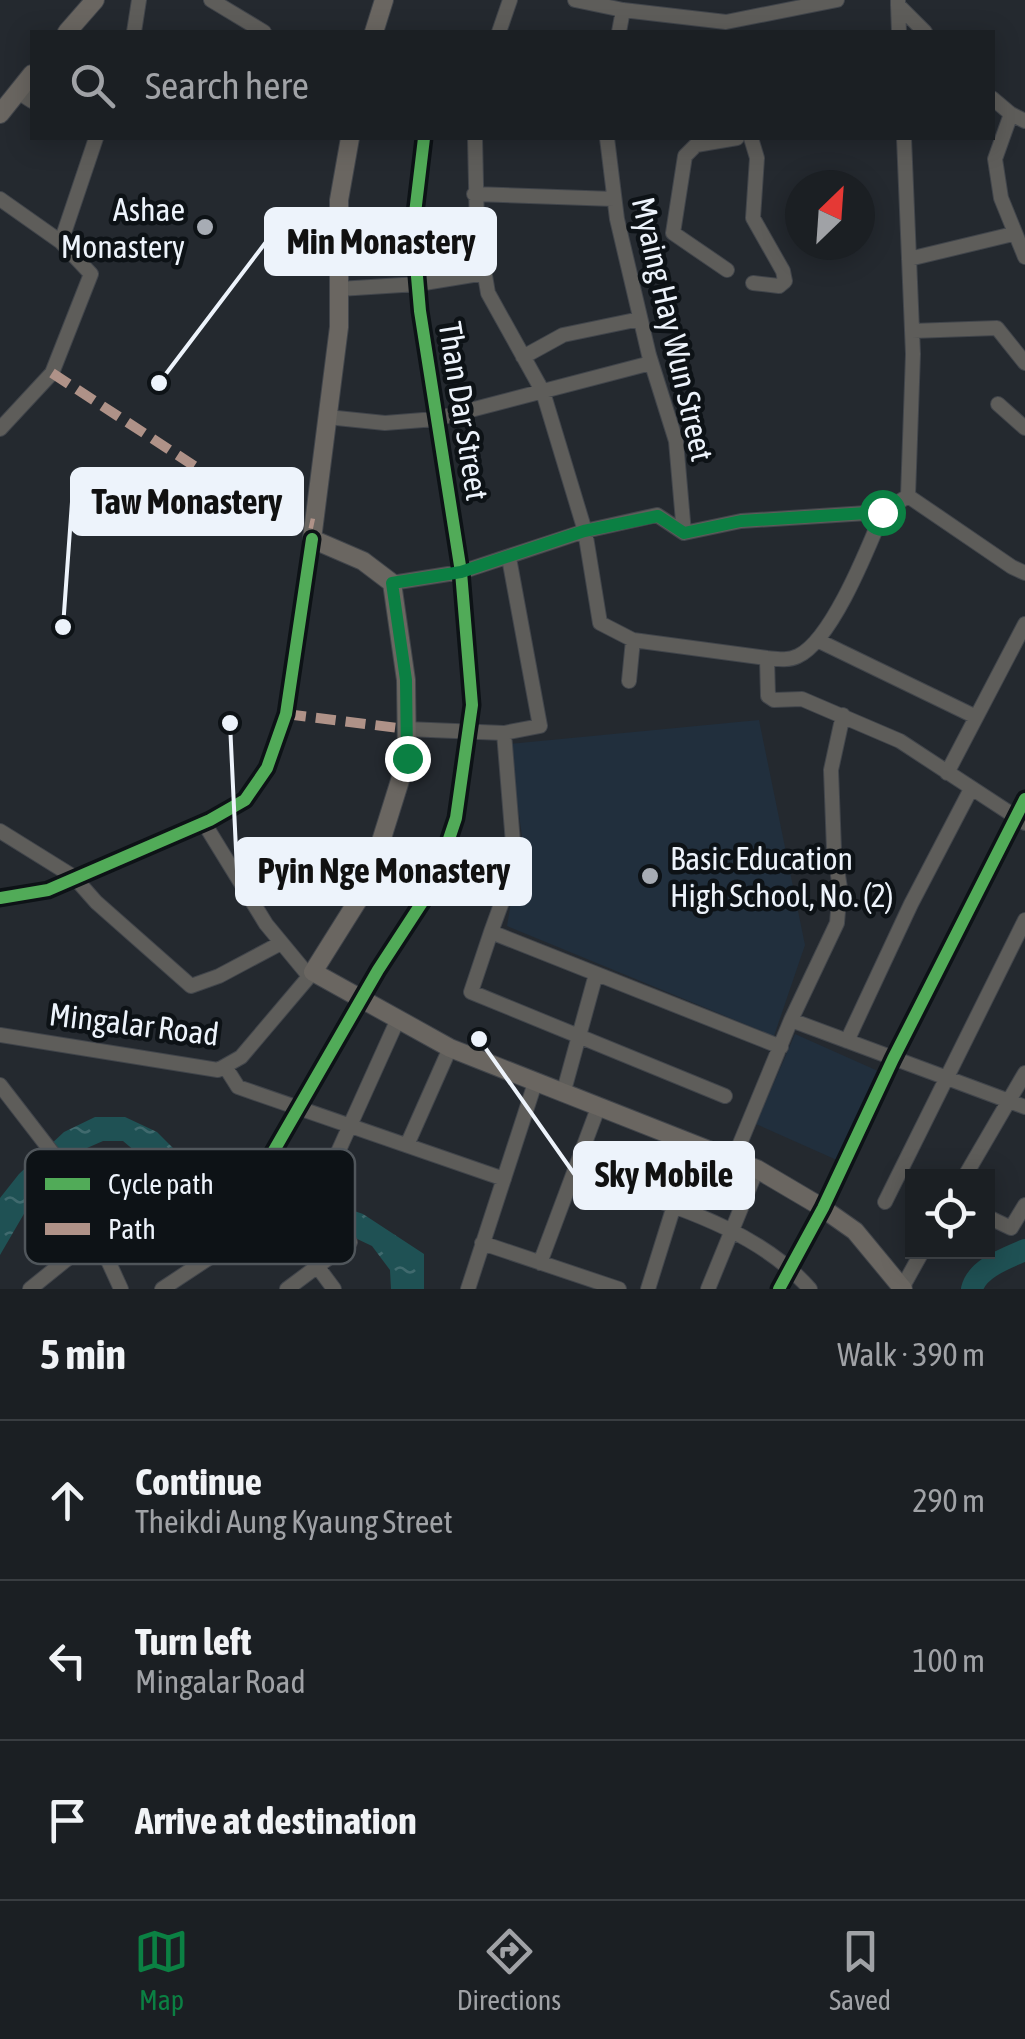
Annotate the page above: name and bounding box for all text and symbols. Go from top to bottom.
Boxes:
search box [30,30,995,140]
icon: search [65,58,120,113]
text: Search here [145,64,309,107]
north arrow [785,170,875,260]
place label: Ashae Monastery [61,191,185,265]
street label: Myaing Hay Wun Street [625,194,721,464]
callout: Min Monastery [266,209,495,274]
marker: Ashae Monastery [194,216,216,238]
text: Min Monastery [286,221,476,261]
street label: Than Dar Street [432,319,496,503]
callout: Taw Monastery [72,469,302,534]
text: Taw Monastery [92,481,283,521]
route start [860,490,906,536]
route end [385,736,431,782]
callout: Pyin Nge Monastery [237,839,530,904]
place label: Basic Education High School, No. (2) [670,840,893,914]
text: Pyin Nge Monastery [258,850,511,890]
marker: Basic Education High School, No. (2) [639,865,661,887]
street label: Mingalar Road [47,995,221,1053]
callout: Sky Mobile [575,1143,753,1208]
legend [25,1149,355,1264]
text: Sky Mobile [595,1154,733,1194]
text: Cycle path [108,1168,214,1200]
map controls [905,1169,995,1259]
button: locate [905,1169,995,1259]
text: Path [108,1213,156,1245]
text: 5 min [40,1330,126,1378]
text: Walk · 390 m [837,1336,985,1373]
text: Continue [135,1460,262,1503]
icon: ahead [40,1473,95,1528]
text: 290 m [912,1482,985,1519]
text: Theikdi Aung Kyaung Street [135,1503,453,1540]
text: Turn left [135,1620,251,1663]
icon: left [40,1633,95,1688]
text: 100 m [912,1642,985,1679]
text: Mingalar Road [135,1663,306,1700]
icon: arrive [40,1793,95,1848]
text: Arrive at destination [135,1799,417,1842]
tab: Map [134,1924,189,2016]
tab: Directions [457,1924,561,2016]
tab: Saved [829,1924,891,2016]

